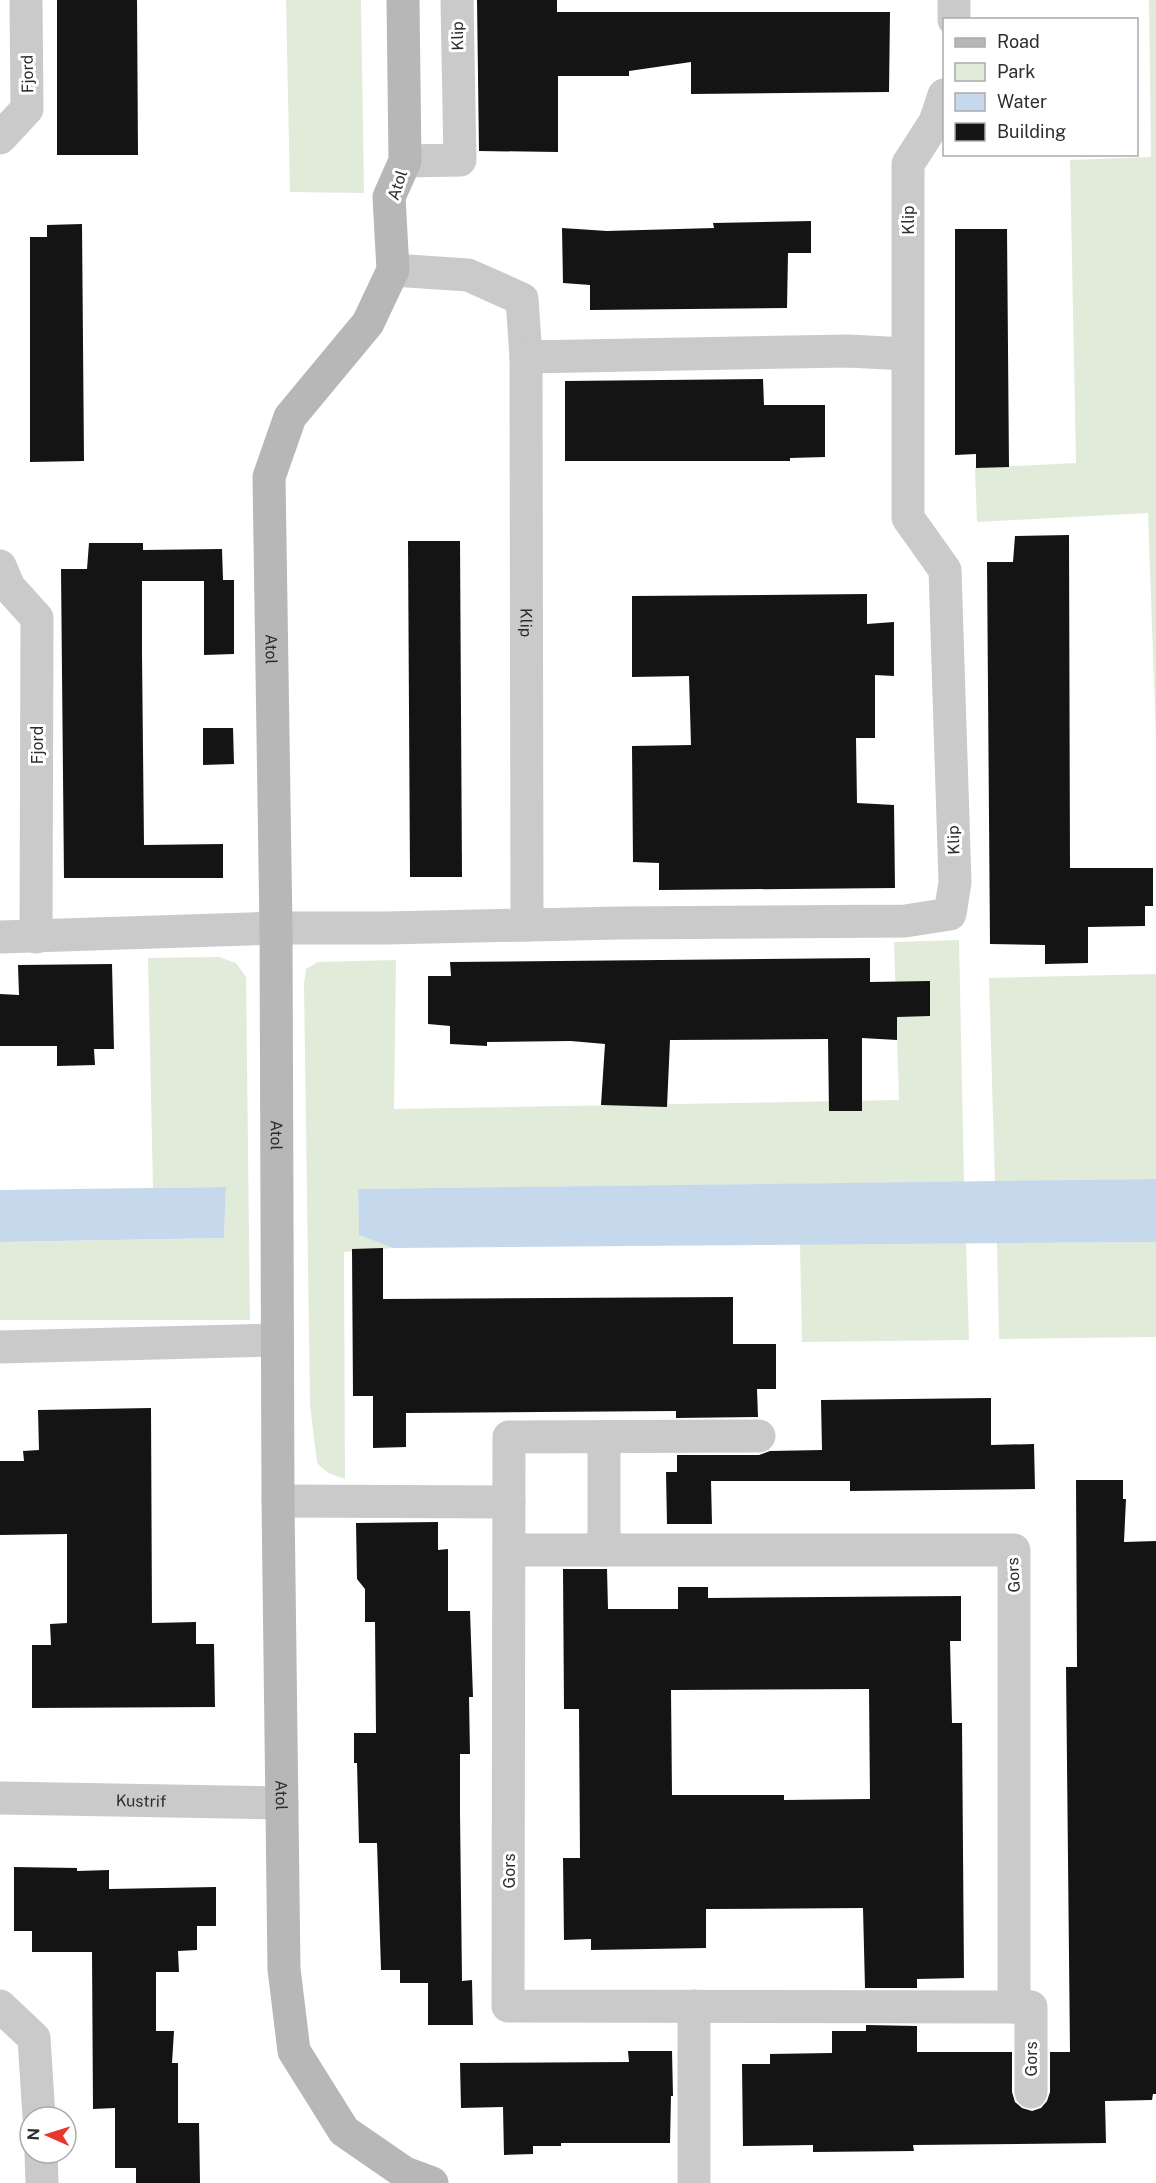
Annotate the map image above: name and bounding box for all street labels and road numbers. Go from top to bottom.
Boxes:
street label: Klip [448,21,467,51]
street label: Fjord [18,55,37,93]
street label: Atol [384,168,411,203]
street label: Klip [899,205,918,235]
street label: Klip [516,608,535,637]
street label: Atol [261,634,281,665]
street label: Fjord [28,726,47,764]
street label: Klip [943,825,964,855]
street label: Atol [267,1120,286,1150]
street label: Gors [1003,1557,1024,1593]
street label: Atol [272,1780,291,1811]
street label: Kustrif [116,1791,166,1811]
street label: Gors [500,1853,519,1889]
street label: Gors [1022,2041,1041,2077]

